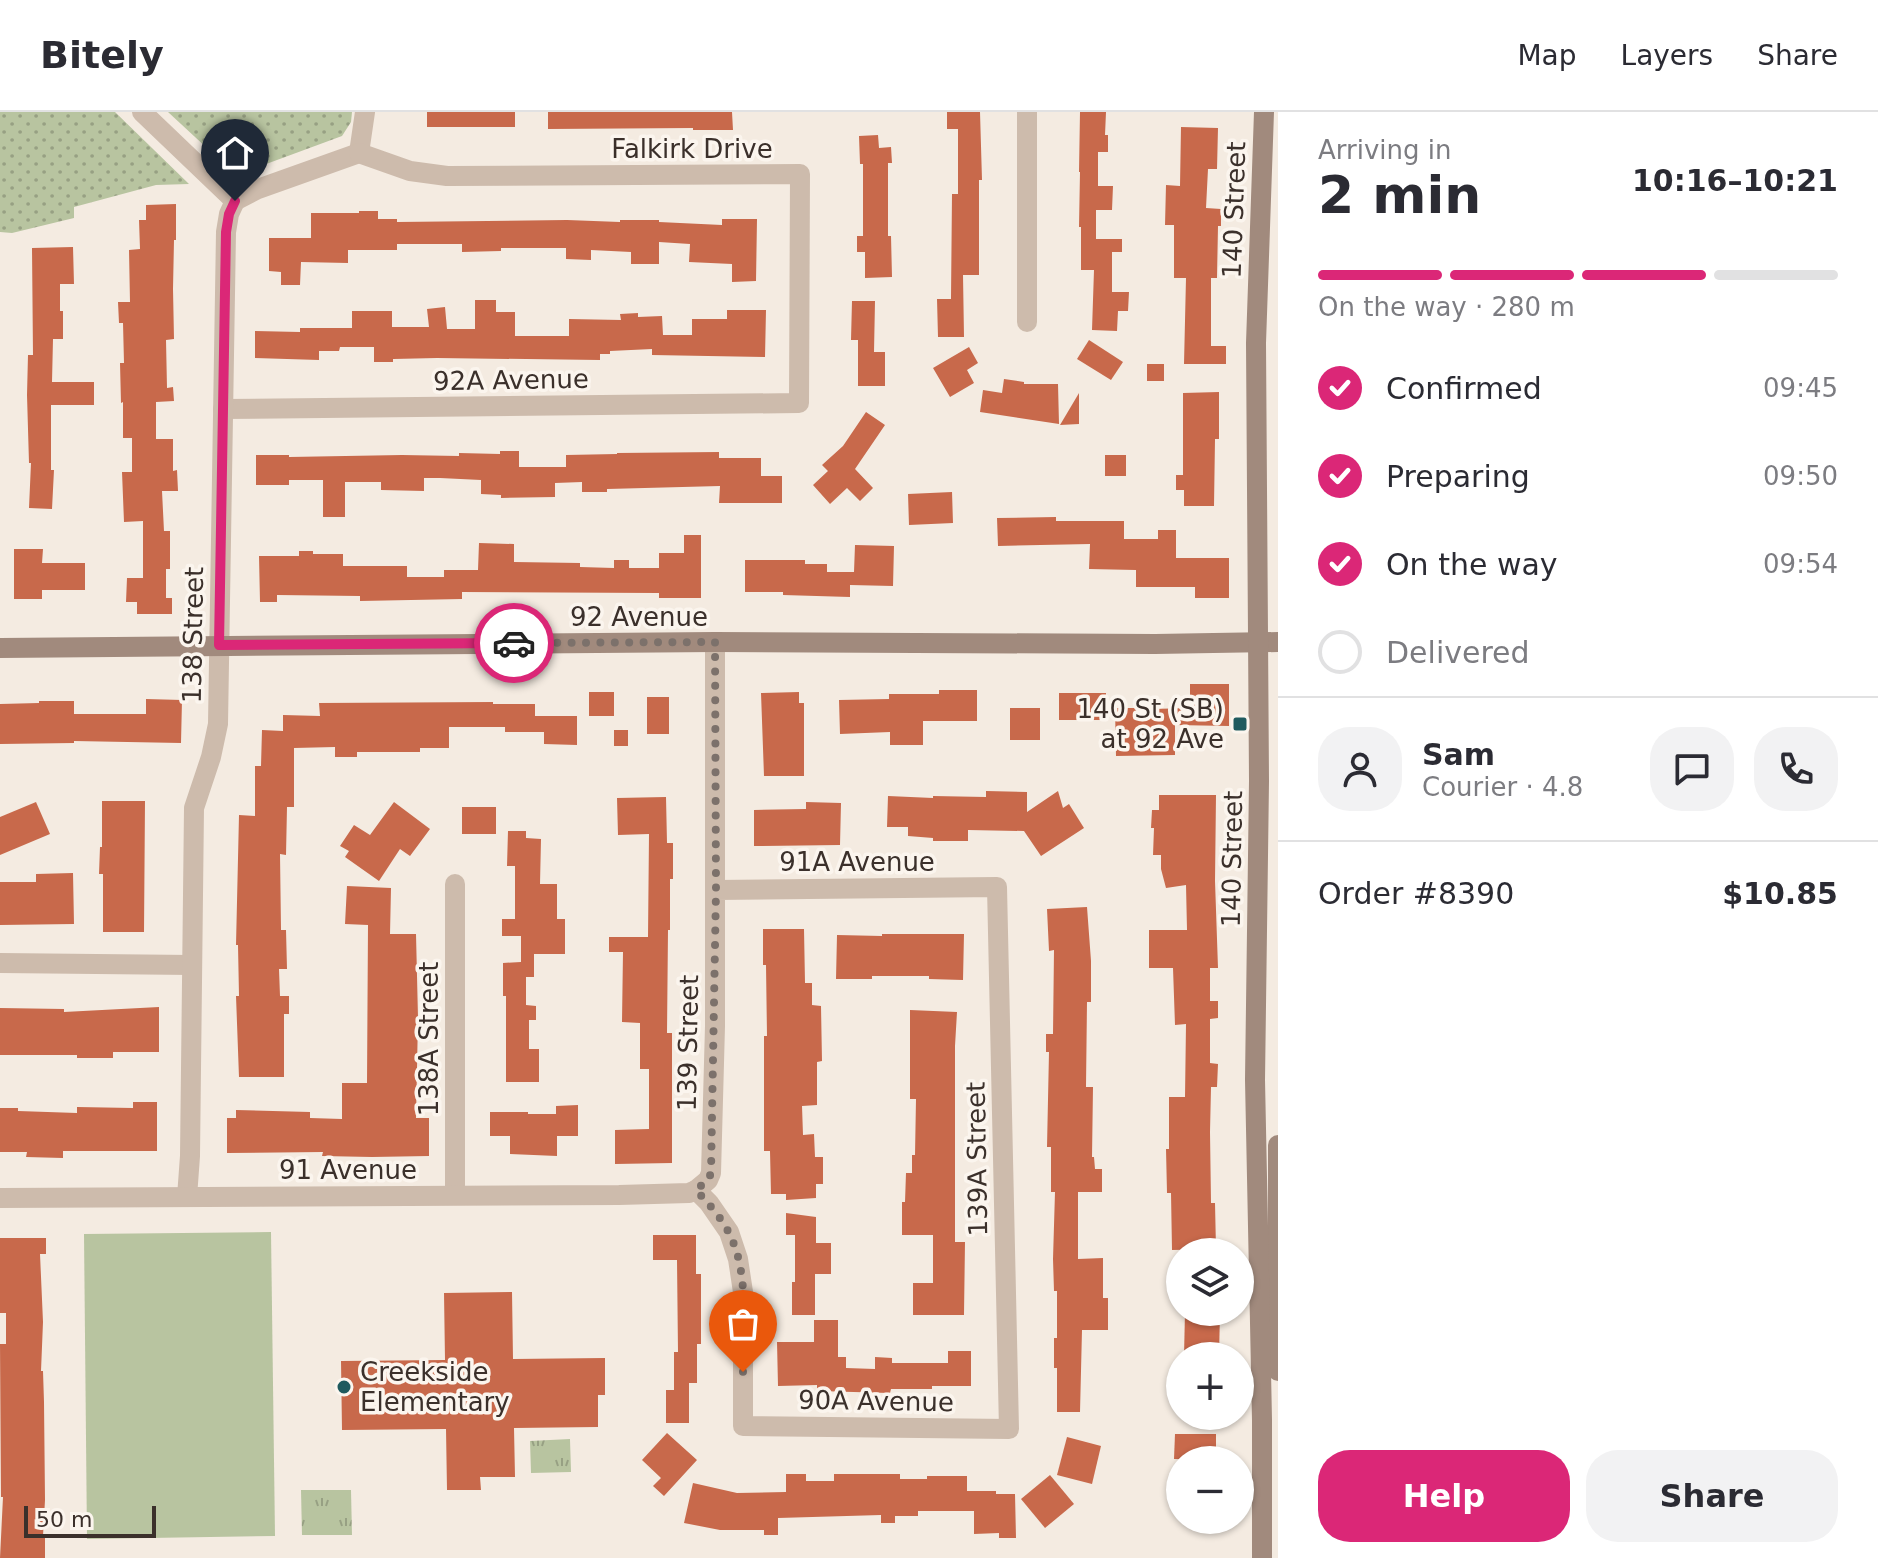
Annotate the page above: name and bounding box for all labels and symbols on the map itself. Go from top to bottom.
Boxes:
pin [201,119,269,201]
street label: Falkirk Drive [611,134,773,164]
street label: 140 Street [1217,141,1251,279]
street label: 92A Avenue [433,364,589,396]
street label: 138 Street [177,566,209,704]
street label: 92 Avenue [570,602,708,632]
courier [474,603,554,683]
place label: 140 St (SB) at 92 Ave [1077,694,1224,754]
marker: 140 St (SB) at 92 Ave [1231,715,1249,733]
street label: 140 Street [1216,790,1248,928]
street label: 91A Avenue [779,847,935,877]
street label: 138A Street [414,962,444,1116]
street label: 139 Street [672,974,704,1112]
street label: 139A Street [961,1081,993,1237]
street label: 91 Avenue [279,1155,417,1185]
pin [709,1290,777,1372]
place label: Creekside Elementary [360,1357,510,1417]
marker: Creekside Elementary [335,1378,353,1396]
street label: 90A Avenue [798,1385,954,1417]
scale bar [24,1502,156,1538]

